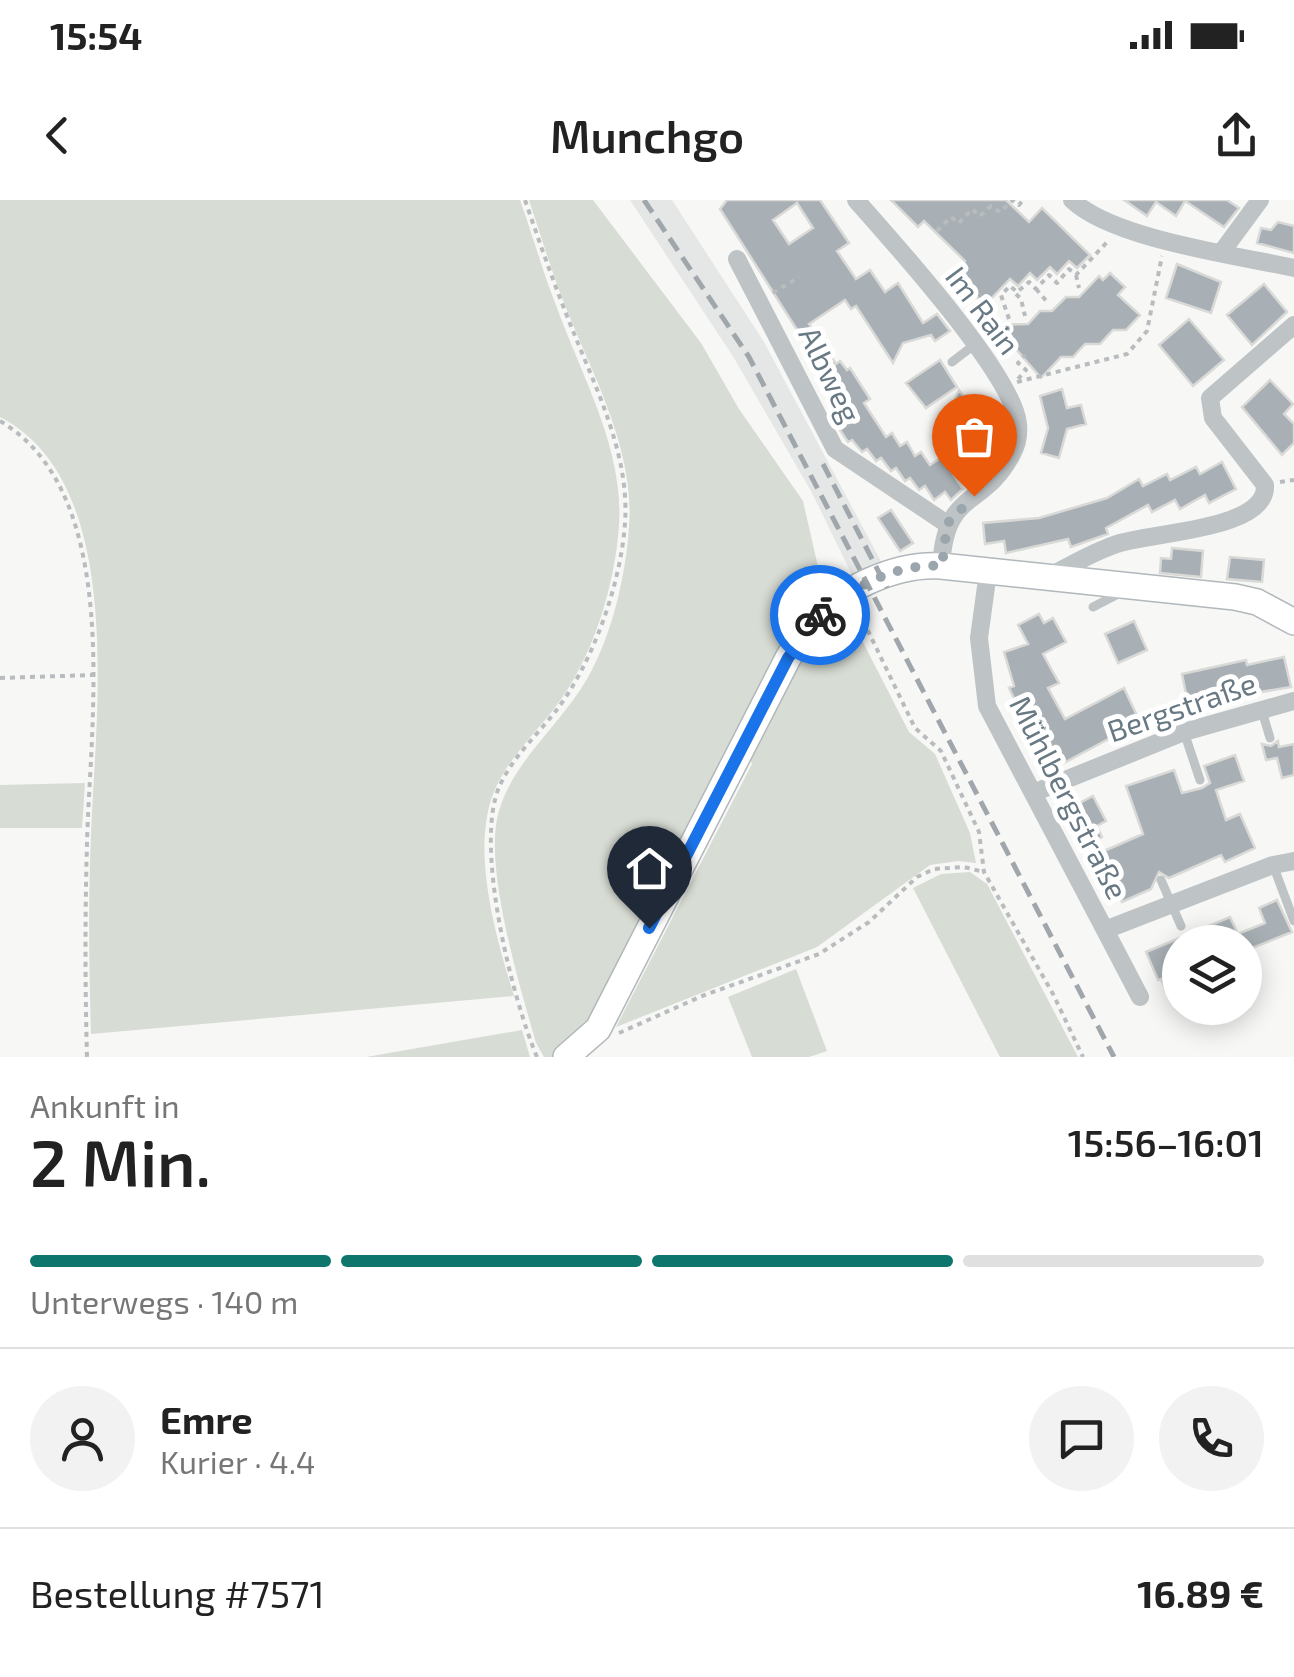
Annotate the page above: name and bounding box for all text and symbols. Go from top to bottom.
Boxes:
text: 15:54 [50,12,142,58]
icon: back [30,108,85,163]
text: Munchgo [550,108,744,162]
icon: share [1209,108,1264,163]
street label: Im Rain [939,259,1028,361]
street label: Albweg [792,320,869,428]
pin [932,394,1017,497]
icon: bag [947,409,1002,464]
courier [770,565,870,665]
icon: bike [793,588,848,643]
street label: Bergstraße [1102,664,1260,748]
street label: Mühlbergstraße [1003,690,1136,905]
pin [607,826,692,929]
icon: home [622,841,677,896]
map controls [1162,925,1262,1025]
button: layers [1162,925,1262,1025]
text: Ankunft in [30,1086,180,1124]
text: 15:56–16:01 [1068,1119,1264,1165]
text: 2 Min. [30,1122,211,1200]
text: Unterwegs · 140 m [30,1282,298,1320]
button: person [30,1386,135,1491]
button: chat [1029,1386,1134,1491]
button: phone [1159,1386,1264,1491]
text: Emre [160,1396,253,1442]
text: Kurier · 4.4 [160,1442,315,1480]
text: Bestellung #7571 [30,1570,325,1616]
text: 16.89 € [1137,1570,1264,1616]

